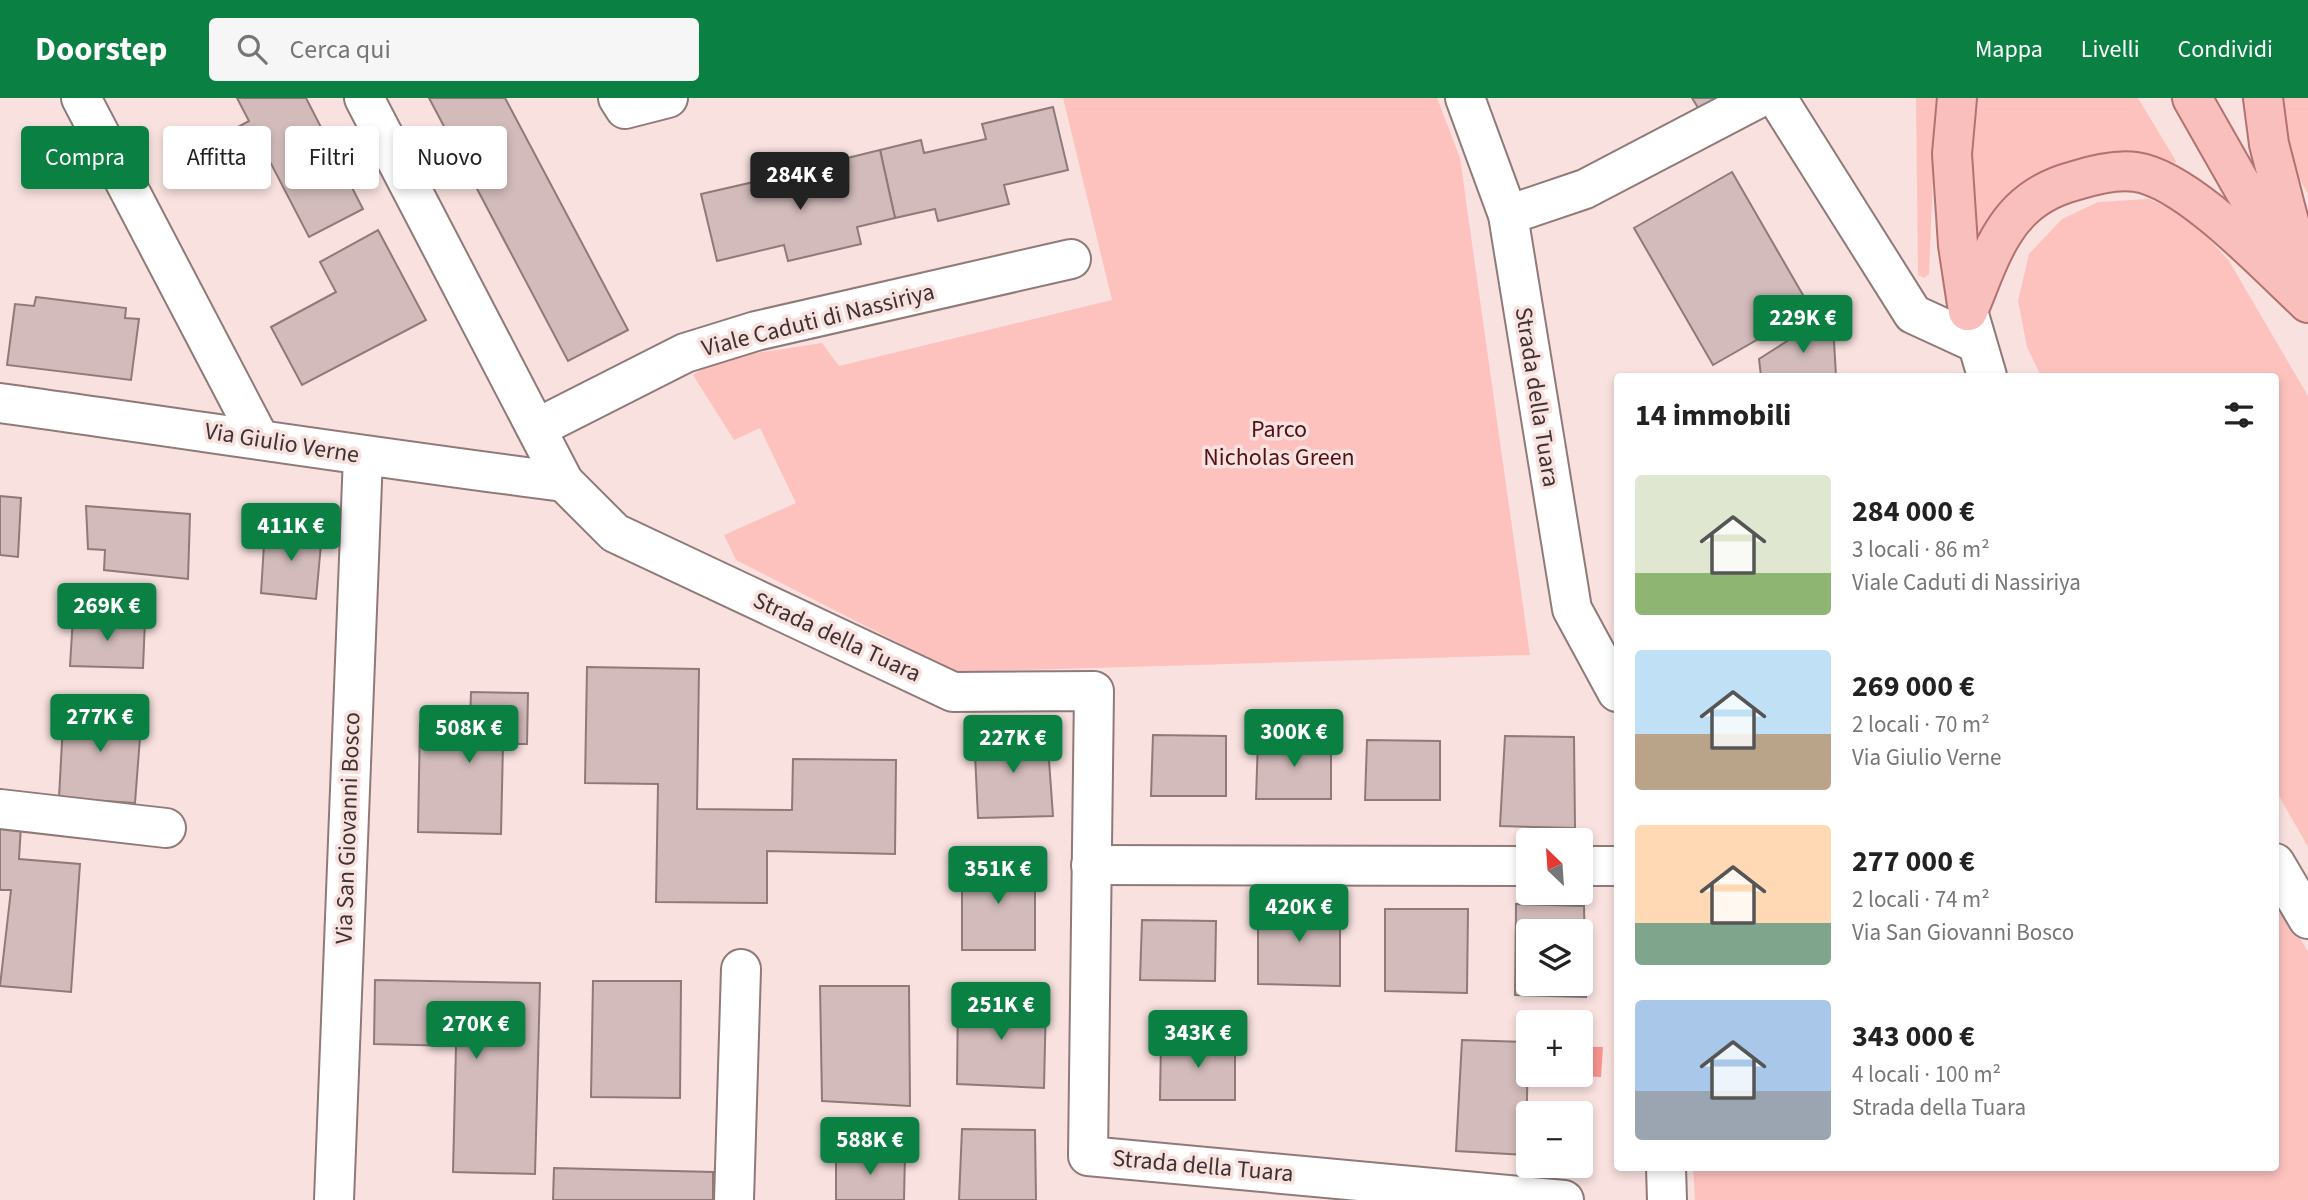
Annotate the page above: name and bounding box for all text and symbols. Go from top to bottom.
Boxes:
search box [209,18,699,81]
text: Doorstep [35,26,167,73]
icon: search [233,30,271,68]
text: Cerca qui [289,31,391,68]
text: Mappa [1975,32,2043,67]
text: Livelli [2081,32,2140,67]
text: Condividi [2178,32,2273,67]
chip: Compra [21,126,149,189]
chip: Affitta [163,126,271,189]
chip: Filtri [285,126,379,189]
chip: Nuovo [393,126,507,189]
pin: 284K € [743,152,857,212]
text: 284K € [766,158,834,191]
street label: Viale Caduti di Nassiriya [698,274,938,366]
pin: 229K € [1746,296,1860,355]
text: 229K € [1769,301,1837,334]
street label: Strada della Tuara [1506,305,1568,489]
text: 14 immobili [1635,394,1791,437]
icon: filters [2220,396,2258,434]
park label: Parco Nicholas Green [1203,412,1355,475]
street label: Via Giulio Verne [202,414,362,472]
text: 284 000 € [1852,490,1975,533]
icon: home [1691,503,1775,587]
pin: 411K € [234,504,348,563]
text: 411K € [257,509,325,542]
text: 3 locali · 86 m² [1852,533,1990,566]
text: Viale Caduti di Nassiriya [1852,566,2081,599]
street label: Strada della Tuara [747,583,927,691]
pin: 269K € [50,584,164,643]
text: 269K € [73,589,141,622]
text: 269 000 € [1852,665,1975,708]
icon: home [1691,678,1775,762]
pin: 277K € [43,694,157,754]
text: 277K € [66,700,134,733]
pin: 508K € [412,706,526,765]
text: 2 locali · 70 m² [1852,708,1990,741]
pin: 300K € [1237,710,1351,769]
street label: Via San Giovanni Bosco [326,711,370,945]
text: 508K € [435,711,503,744]
text: 300K € [1260,715,1328,748]
pin: 227K € [956,716,1070,775]
text: 227K € [979,721,1047,754]
text: Via Giulio Verne [1852,741,2002,774]
north arrow [1516,828,1592,905]
map controls [1516,828,1593,1178]
text: 277 000 € [1852,840,1975,883]
pin: 351K € [941,846,1055,906]
text: 351K € [964,852,1032,885]
icon: home [1691,853,1775,937]
text: 2 locali · 74 m² [1852,883,1990,916]
pin: 420K € [1242,884,1356,944]
text: 420K € [1265,890,1333,923]
text: Via San Giovanni Bosco [1852,916,2074,949]
button: layers [1516,919,1593,996]
pin: 251K € [944,982,1058,1042]
text: 251K € [967,988,1035,1021]
pin: 270K € [419,1002,533,1061]
text: 270K € [442,1007,510,1040]
pin: 343K € [1141,1010,1255,1070]
button: + [1516,1010,1593,1087]
text: 343 000 € [1852,1015,1975,1058]
text: 343K € [1164,1016,1232,1049]
icon: home [1691,1028,1775,1112]
text: 4 locali · 100 m² [1852,1058,2001,1091]
text: Strada della Tuara [1852,1091,2026,1124]
button: − [1516,1101,1593,1178]
pin: 588K € [813,1118,927,1177]
text: 588K € [836,1123,904,1156]
street label: Strada della Tuara [1111,1141,1295,1191]

